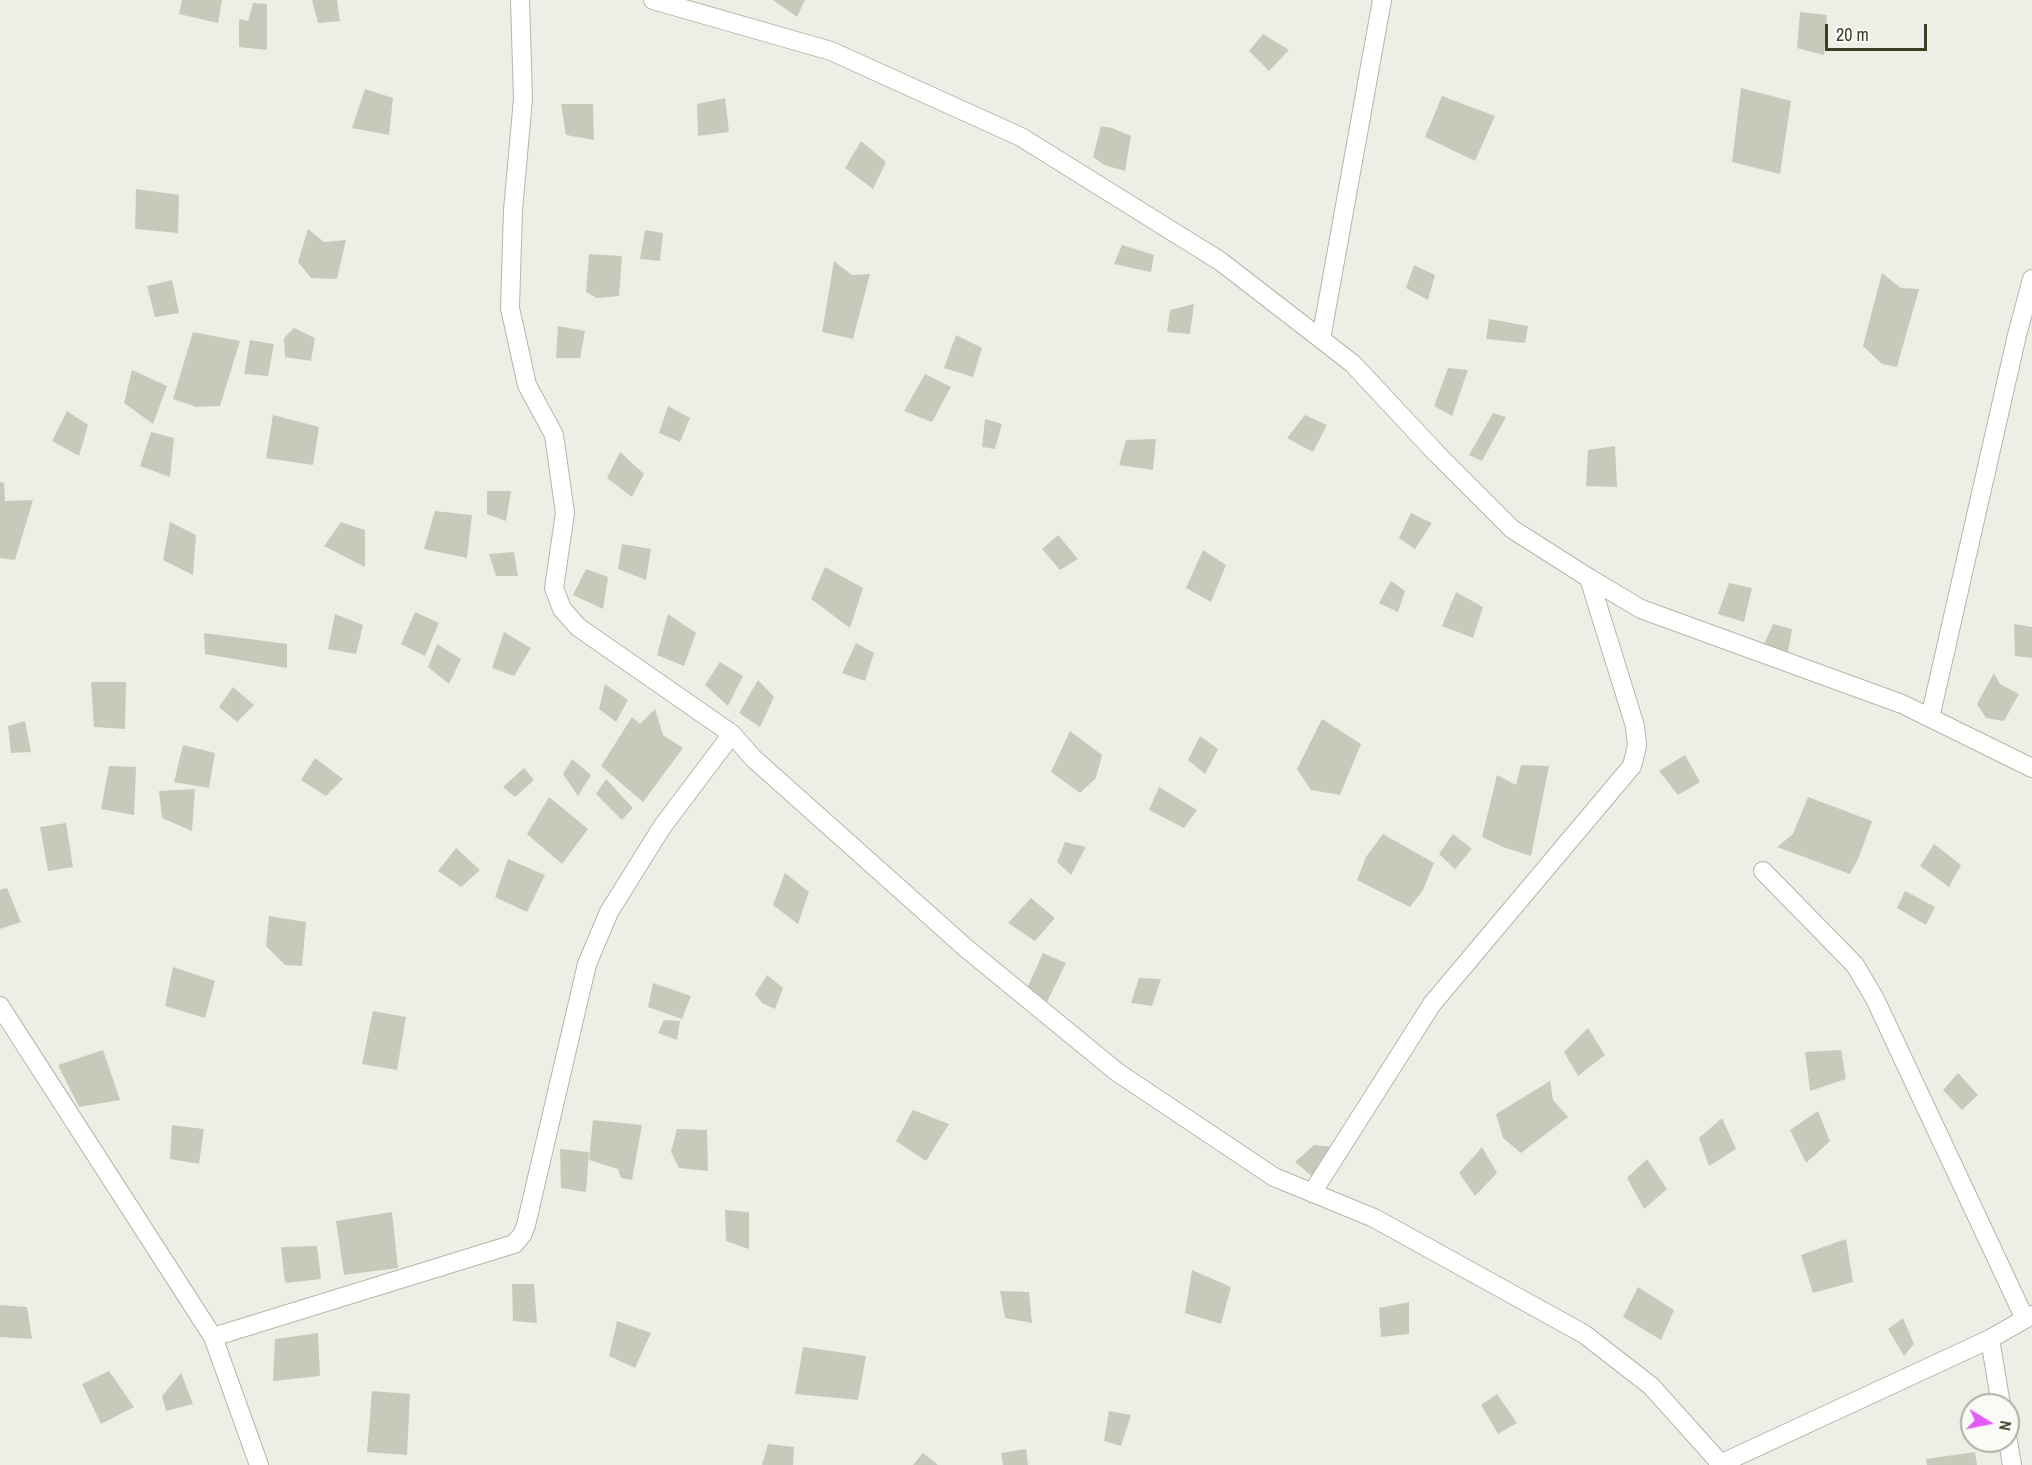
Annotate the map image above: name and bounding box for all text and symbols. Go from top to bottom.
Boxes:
scale bar [1828,12,1930,50]
text: 20 m [1836,22,1869,47]
north arrow [1960,1393,2020,1453]
text: N [1994,1419,2017,1432]

